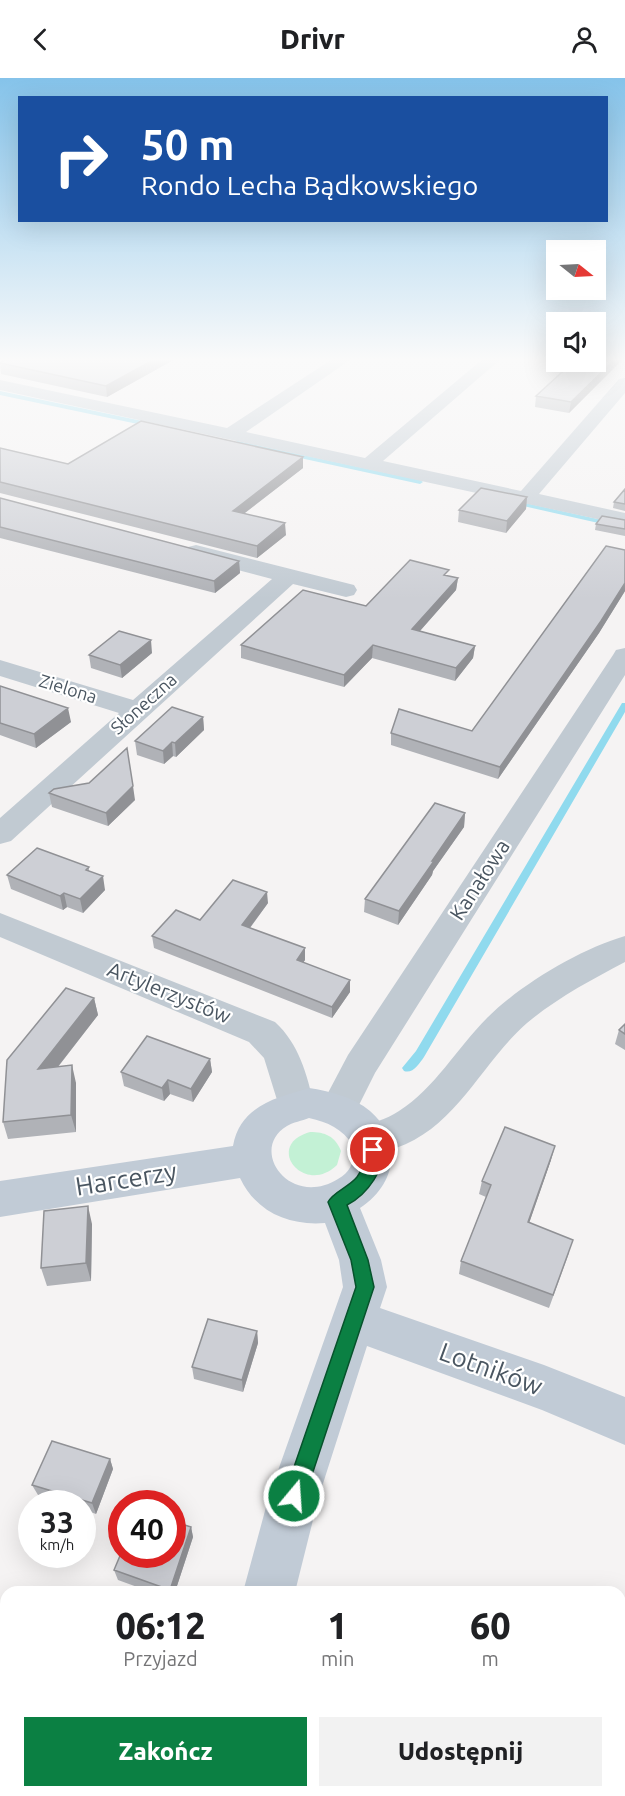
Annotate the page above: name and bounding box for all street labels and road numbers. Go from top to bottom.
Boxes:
street label: Słoneczna [106,669,180,738]
street label: Zielona [37,670,100,706]
street label: Kanałowa [444,835,514,924]
street label: Artylerzystów [104,956,235,1028]
street label: Harcerzy [73,1156,179,1201]
street label: Lotników [436,1336,547,1401]

